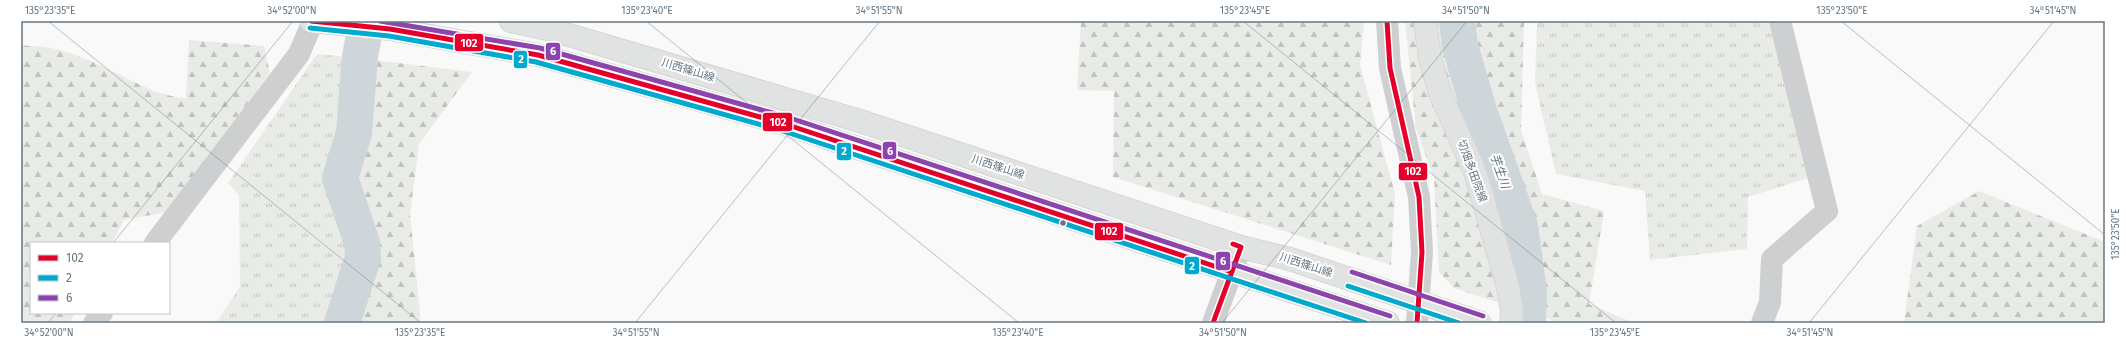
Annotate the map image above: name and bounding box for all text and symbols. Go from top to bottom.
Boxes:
text: 135°23'35"E [25,5,75,17]
text: 34°52'00"N [267,5,317,17]
text: 135°23'40"E [621,5,673,17]
text: 34°51'55"N [856,5,903,17]
text: 135°23'45"E [1220,5,1270,17]
text: 34°51'50"N [1442,5,1490,17]
text: 135°23'50"E [1816,5,1868,17]
text: 34°51'45"N [2030,5,2076,17]
line badge: 102 [454,33,484,52]
text: 102 [460,37,478,50]
line badge: 6 [545,42,561,61]
text: 6 [550,45,556,58]
line badge: 2 [513,50,528,69]
text: 2 [518,53,524,66]
street label: 川西篠山線 [660,56,716,84]
line badge: 102 [762,112,793,132]
text: 102 [769,116,787,129]
street label: 切畑多田院線 [1455,138,1489,204]
line badge: 6 [882,141,897,160]
line badge: 2 [836,142,852,161]
text: 2 [841,145,847,158]
text: 6 [887,145,893,158]
street label: 川西篠山線 [970,152,1026,182]
water label: 芋生川 [1488,152,1513,192]
line badge: 102 [1398,162,1428,181]
text: 102 [1404,165,1422,178]
text: 135°23'50"E [2110,208,2122,260]
unlabelled marker [1058,218,1068,228]
line badge: 102 [1094,222,1124,241]
text: 102 [1100,225,1118,238]
legend [30,242,170,314]
street label: 川西篠山線 [1278,250,1334,280]
text: 102 [66,251,84,265]
line badge: 6 [1215,251,1231,271]
text: 6 [1220,255,1226,268]
line badge: 2 [1184,256,1200,275]
text: 2 [1189,260,1195,273]
text: 2 [66,271,72,285]
text: 6 [66,291,72,305]
text: 34°52'00"N [24,327,74,339]
text: 135°23'35"E [395,327,445,339]
text: 34°51'55"N [613,327,660,339]
text: 135°23'40"E [992,327,1044,339]
text: 34°51'50"N [1199,327,1247,339]
text: 135°23'45"E [1590,327,1640,339]
text: 34°51'45"N [1787,327,1833,339]

